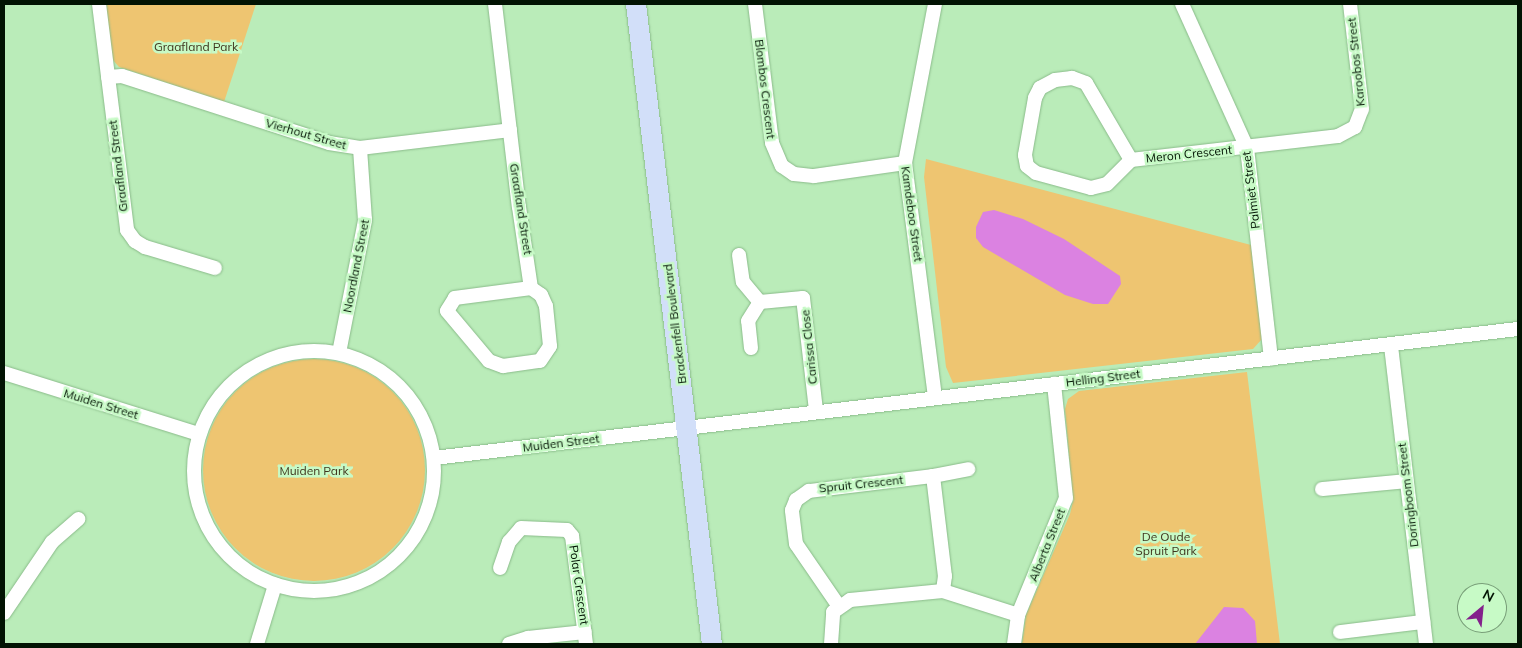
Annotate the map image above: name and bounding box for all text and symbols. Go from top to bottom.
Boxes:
street label: Karoobos Street [1344,17,1368,107]
street label: Blombos Crescent [752,38,778,140]
park label: Graafland Park [154,40,238,54]
street label: Vierhout Street [264,116,348,152]
street label: Graafland Street [105,119,131,213]
street label: Meron Crescent [1145,142,1233,166]
street label: Palmiet Street [1239,150,1263,230]
street label: Graafland Street [507,162,535,256]
street label: Kamdeboo Street [898,165,926,263]
street label: Noordland Street [340,218,372,314]
street label: Brackenfell Boulevard [661,263,689,385]
street label: Carissa Close [798,309,820,385]
street label: Helling Street [1065,366,1141,390]
street label: Muiden Street [62,386,140,422]
street label: Muiden Street [522,431,600,455]
street label: Doringboom Street [1394,442,1422,548]
park label: Muiden Park [279,464,349,478]
street label: Spruit Crescent [818,472,904,496]
street label: Alberta Street [1026,506,1068,584]
park label: De Oude Spruit Park [1135,530,1197,558]
street label: Polar Crescent [566,544,592,626]
north arrow [1457,583,1507,633]
text: N [1480,585,1497,606]

